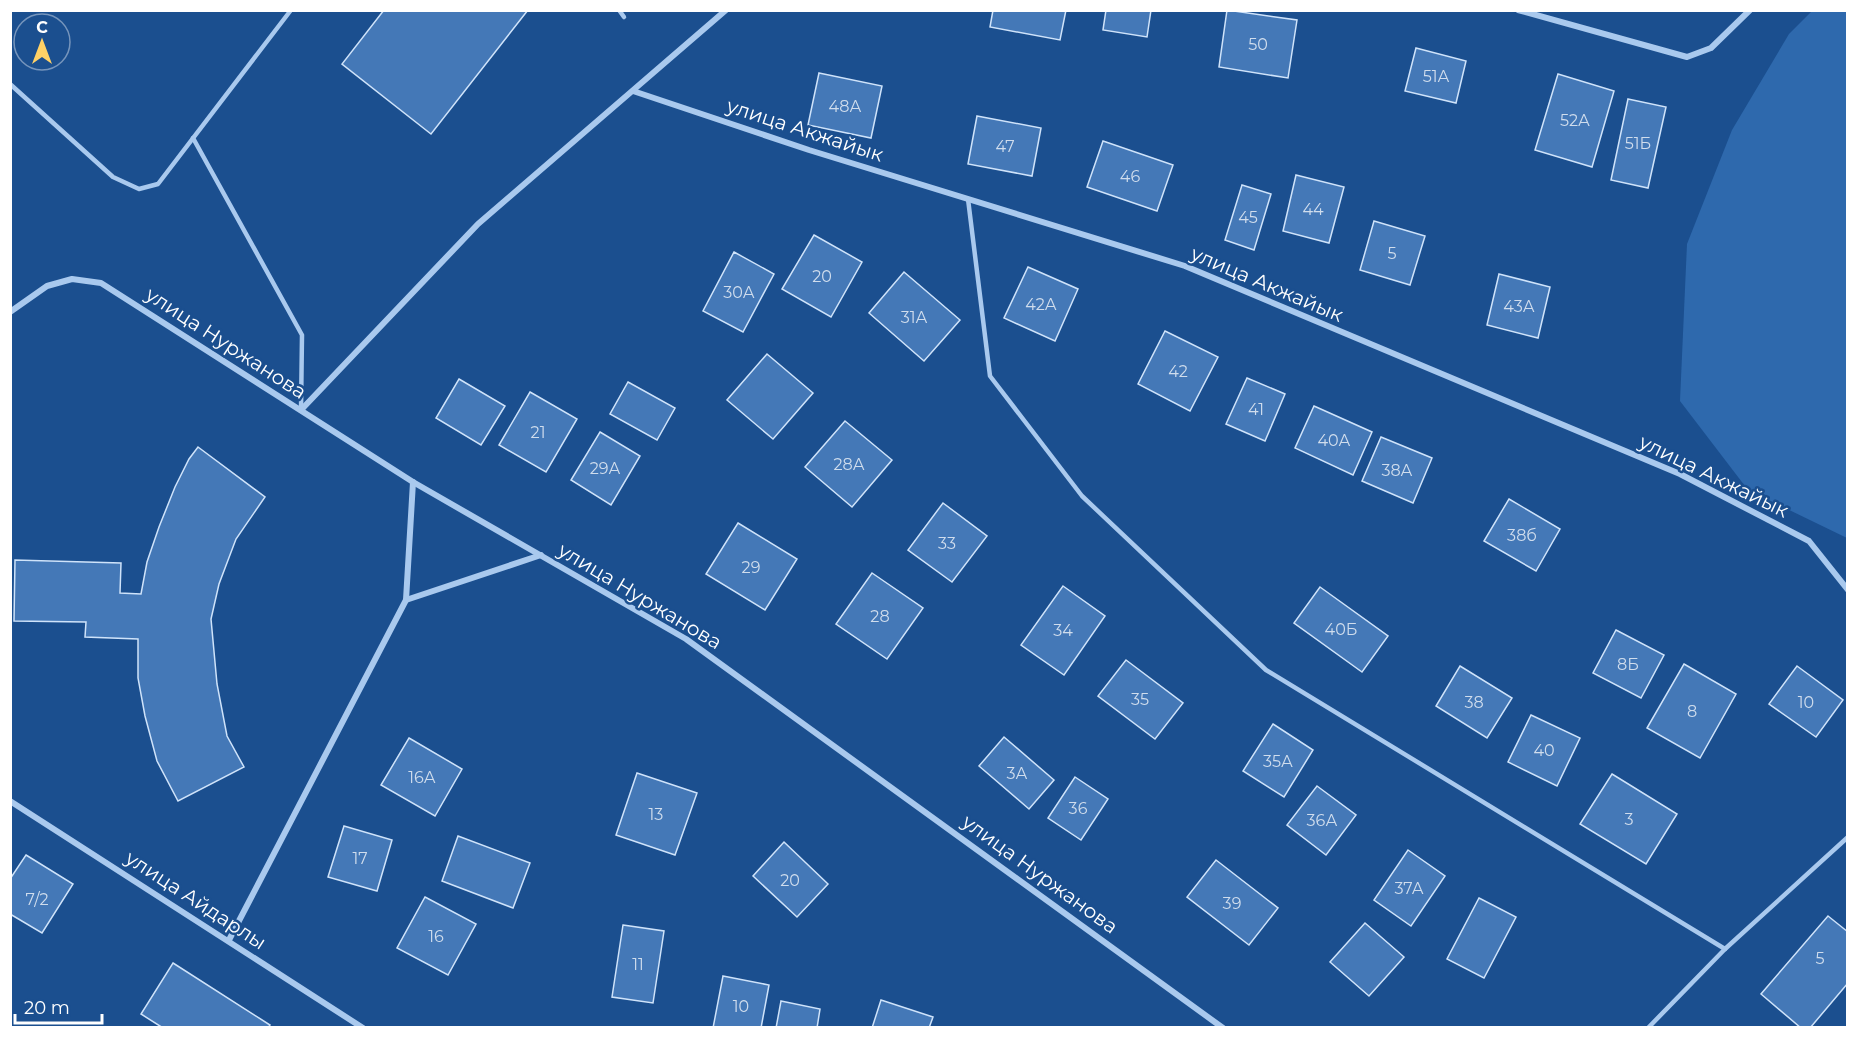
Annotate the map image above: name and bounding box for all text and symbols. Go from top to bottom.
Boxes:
north arrow [12,12,72,72]
text: С [36,18,48,37]
house number: 50 [1248,35,1268,54]
house number: 51А [1423,67,1449,86]
street label: улица Акжайык [723,93,887,167]
house number: 48А [829,97,861,116]
house number: 52А [1560,111,1590,130]
house number: 51Б [1625,134,1651,153]
house number: 47 [995,137,1015,156]
house number: 46 [1120,167,1140,186]
house number: 44 [1302,200,1324,219]
house number: 45 [1238,208,1258,227]
street label: улица Акжайык [1186,241,1347,327]
house number: 5 [1387,244,1397,263]
house number: 20 [812,267,832,286]
street label: улица Нуржанова [140,282,311,404]
house number: 30А [723,283,755,302]
house number: 42А [1025,295,1057,314]
house number: 43А [1503,297,1535,316]
house number: 31А [901,308,927,327]
house number: 42 [1168,362,1188,381]
house number: 41 [1248,400,1264,419]
house number: 21 [531,423,545,442]
street label: улица Акжайык [1634,429,1793,523]
house number: 40А [1318,431,1351,450]
house number: 28А [833,455,865,474]
house number: 29А [590,459,620,478]
house number: 38А [1381,461,1413,480]
house number: 38б [1507,526,1537,545]
house number: 33 [938,534,956,553]
street label: улица Нуржанова [553,537,726,654]
house number: 29 [742,558,760,577]
house number: 28 [870,607,890,626]
house number: 40Б [1325,620,1357,639]
house number: 34 [1053,621,1073,640]
house number: 8Б [1617,655,1639,674]
house number: 35 [1131,690,1149,709]
house number: 38 [1464,693,1484,712]
house number: 10 [1798,693,1814,712]
house number: 8 [1687,702,1697,721]
house number: 40 [1533,741,1555,760]
house number: 35А [1263,752,1293,771]
house number: 3А [1007,764,1028,783]
house number: 16А [408,768,436,787]
house number: 36 [1069,799,1088,818]
house number: 13 [649,805,663,824]
street label: улица Нуржанова [957,809,1123,939]
house number: 3 [1624,810,1634,829]
house number: 36А [1307,811,1337,830]
street label: улица Айдарлы [120,845,271,954]
house number: 17 [352,849,368,868]
house number: 20 [780,871,800,890]
house number: 37А [1394,879,1424,898]
house number: 7/2 [25,890,49,909]
house number: 39 [1223,894,1241,913]
house number: 16 [428,927,444,946]
house number: 5 [1815,949,1825,968]
house number: 11 [632,955,644,974]
scale bar [15,987,102,1025]
text: 20 m [24,997,70,1019]
house number: 10 [733,997,749,1016]

